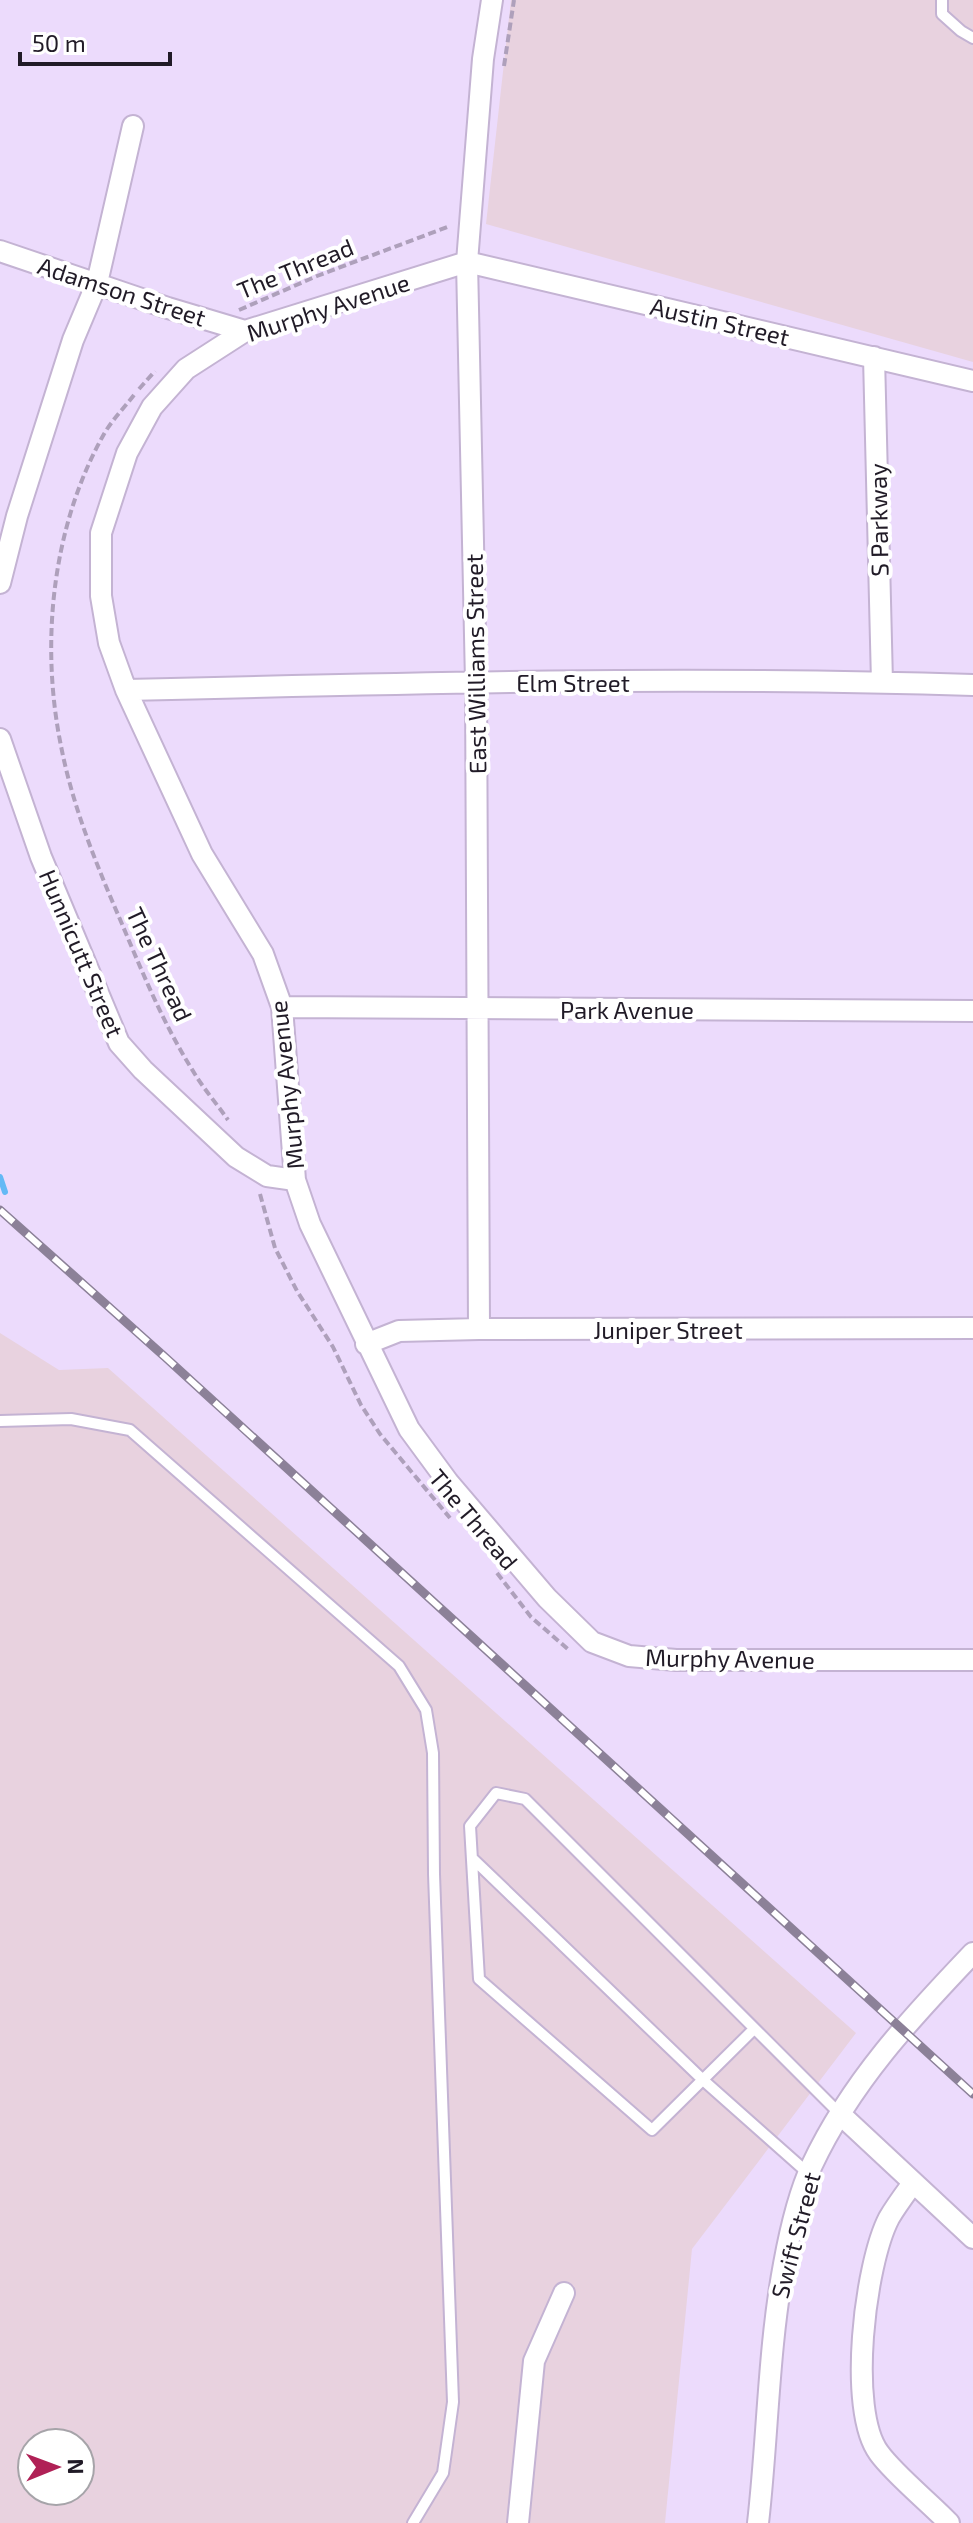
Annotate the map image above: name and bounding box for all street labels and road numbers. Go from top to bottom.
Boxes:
street label: The Thread [233,232,357,304]
street label: Adamson Street [34,250,210,332]
street label: Murphy Avenue [243,267,413,347]
street label: Austin Street [648,291,792,351]
street label: S Parkway [863,463,893,577]
street label: East Williams Street [459,554,491,774]
street label: Elm Street [516,668,630,697]
street label: Hunnicutt Street [34,865,130,1041]
street label: The Thread [121,902,199,1026]
street label: Park Avenue [560,995,694,1024]
street label: Murphy Avenue [263,999,309,1171]
street label: Juniper Street [593,1315,743,1344]
street label: The Thread [423,1463,525,1575]
street label: Murphy Avenue [645,1642,815,1674]
street label: Swift Street [764,2169,826,2301]

